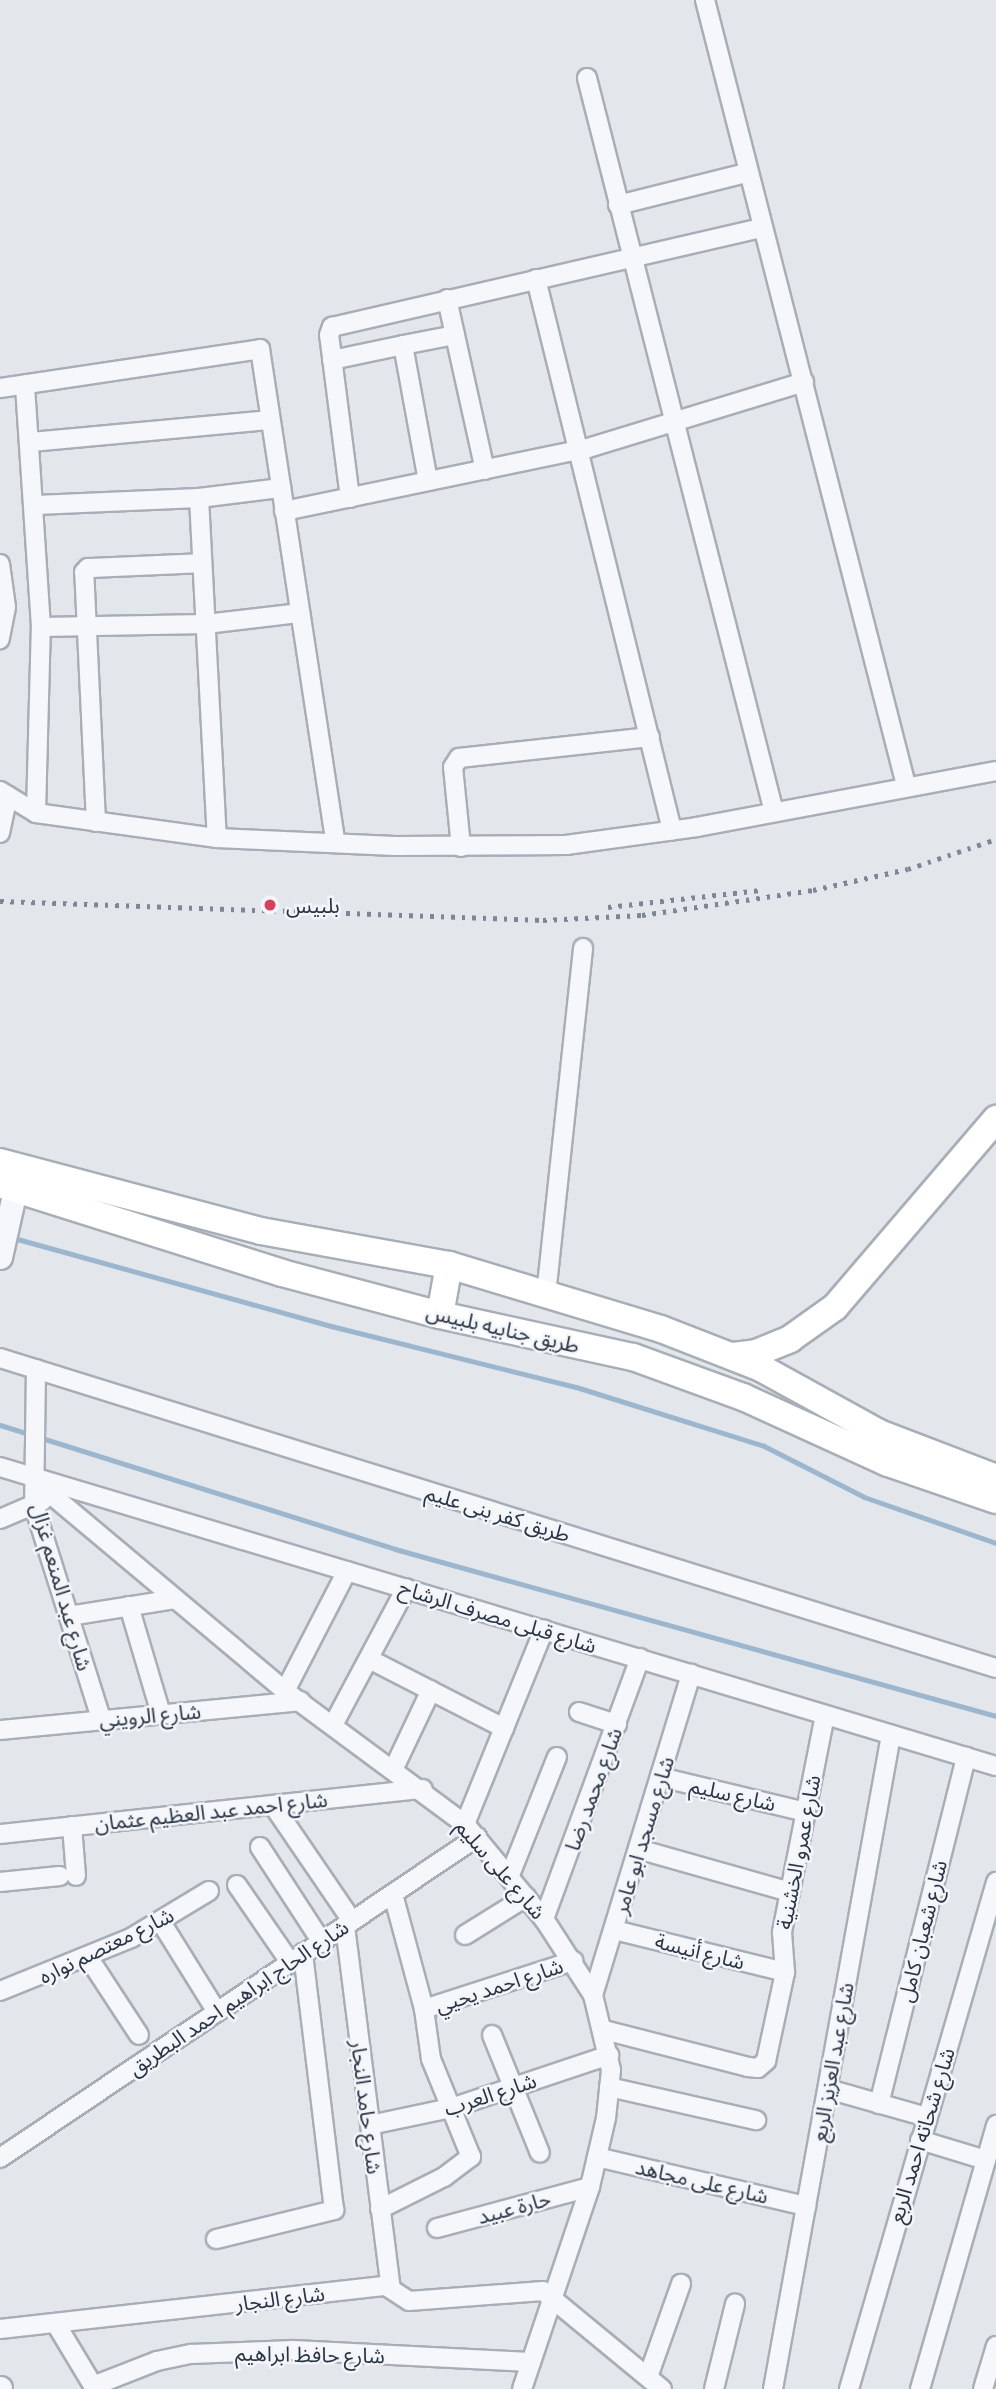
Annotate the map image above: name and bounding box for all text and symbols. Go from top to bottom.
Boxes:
place label: بلبيس [286,892,340,918]
marker: بلبيس [260,895,280,915]
street label: طريق جنابيه بلبيس [424,1298,582,1358]
street label: طريق كفر بنى عليم [423,1479,573,1547]
street label: شارع عبد المنعم غزال [26,1500,98,1674]
street label: شارع قبلى مصرف الرشاح [396,1574,600,1658]
street label: شارع الرويني [98,1698,202,1732]
street label: شارع محمد رضا [559,1724,627,1854]
street label: شارع مسجد ابو عامر [607,1753,679,1917]
street label: شارع سليم [688,1772,778,1816]
street label: شارع عمرو الخشنية [771,1773,825,1931]
street label: شارع احمد عبد العظيم عثمان [93,1786,329,1836]
street label: شارع على سليم [451,1814,551,1924]
street label: شارع شعبان كامل [892,1857,952,2005]
street label: شارع معتصم نواره [35,1902,177,1988]
street label: شارع الحاج ابراهيم احمد البطريق [123,1914,353,2080]
street label: شارع أنيسة [653,1928,747,1974]
street label: شارع احمد يحيي [432,1952,566,2018]
street label: شارع عبد العزيز الربع [806,1980,858,2144]
street label: شارع حامد النجار [346,2039,388,2175]
street label: شارع شحاته احمد الربع [882,2044,960,2226]
street label: شارع العرب [441,2067,539,2121]
street label: شارع على مجاهد [633,2153,771,2209]
street label: حارة عبيد [475,2185,553,2229]
street label: شارع النجار [234,2280,326,2316]
street label: شارع حافظ ابراهيم [235,2340,385,2368]

